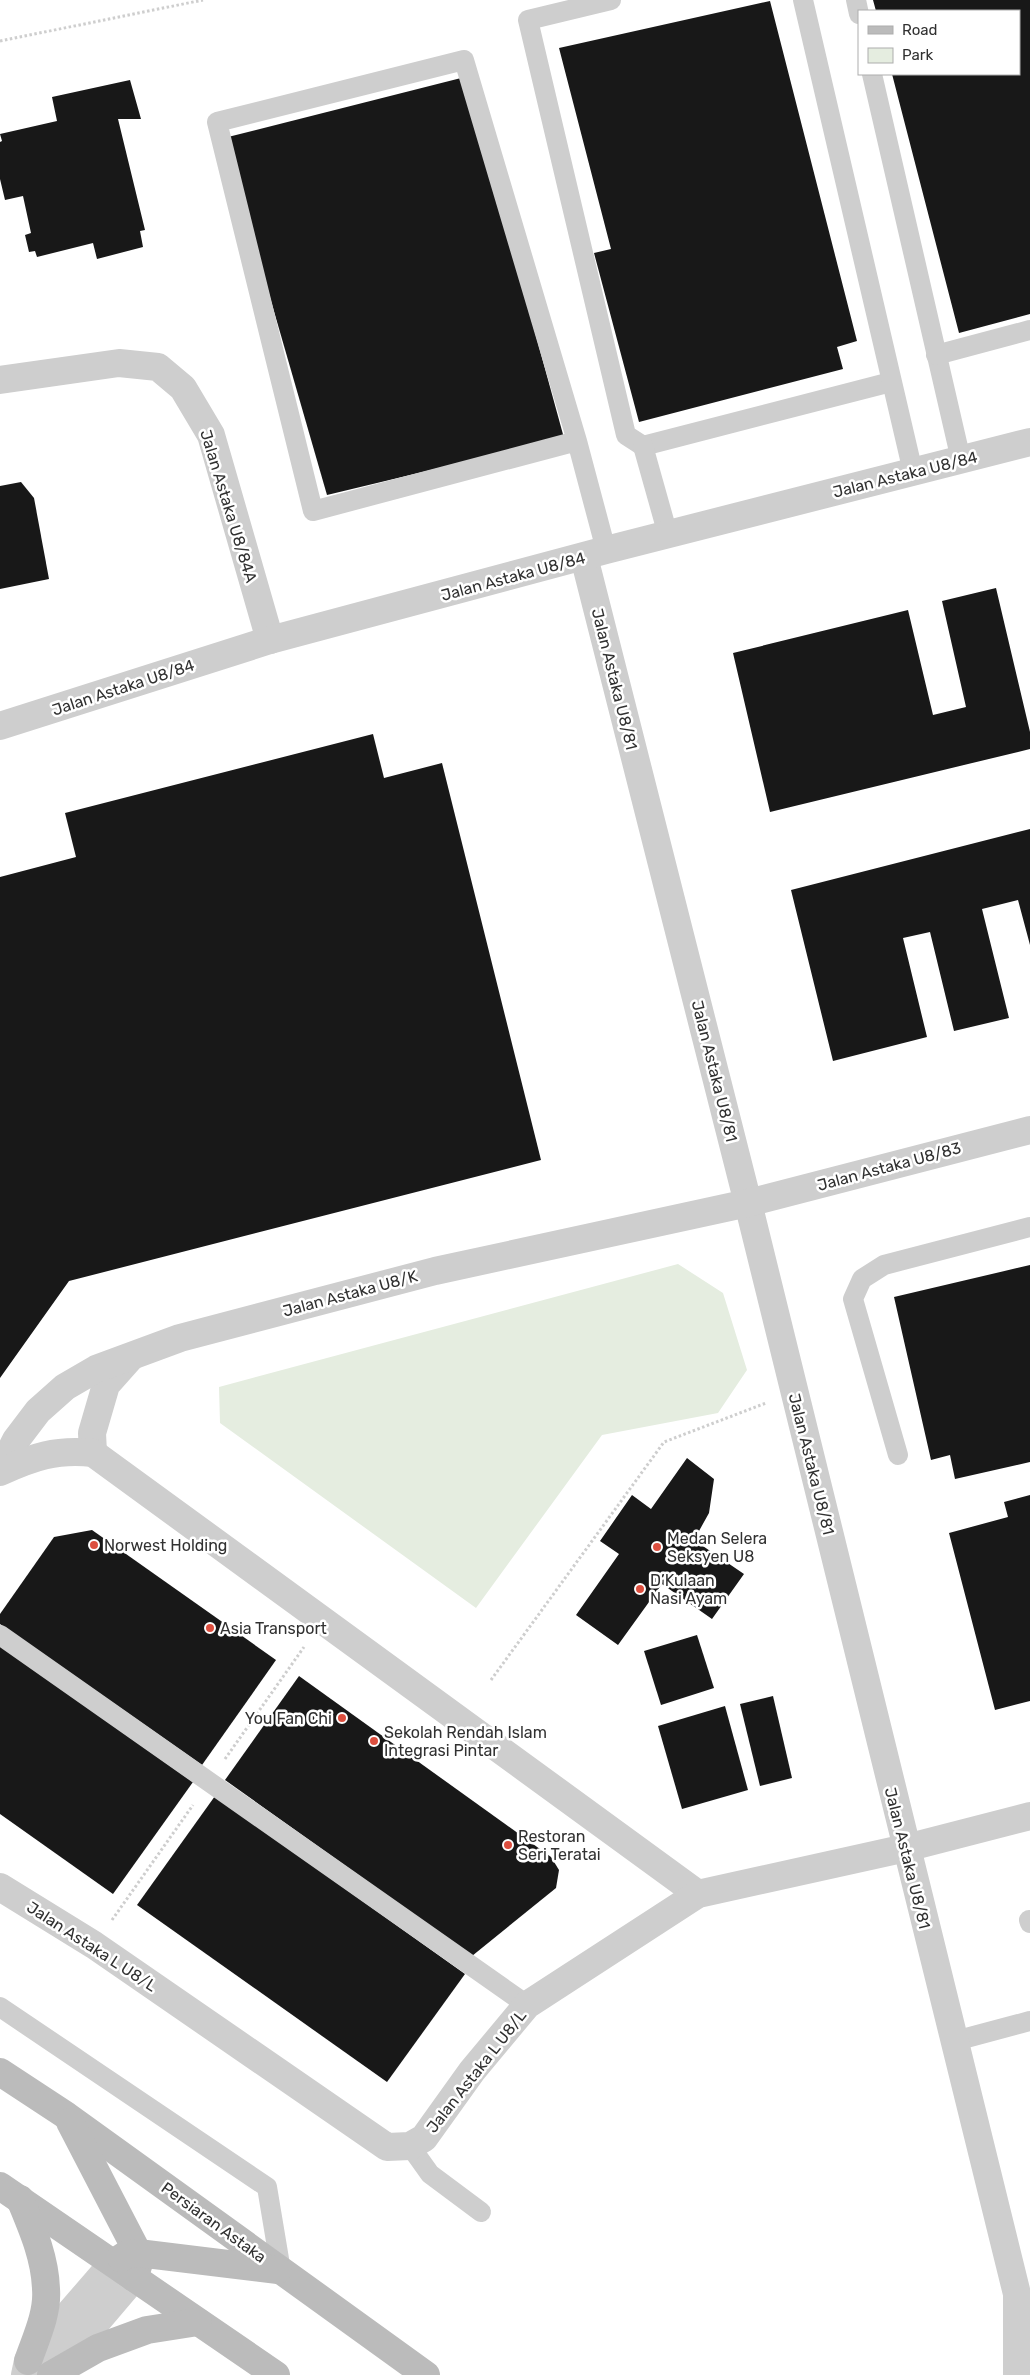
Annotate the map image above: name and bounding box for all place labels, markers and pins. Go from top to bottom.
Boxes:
place label: Medan Selera Seksyen U8 [667,1529,767,1566]
place label: Norwest Holding [104,1536,227,1555]
marker: Norwest Holding [88,1539,100,1551]
marker: Medan Selera Seksyen U8 [651,1541,663,1553]
place label: D’Kulaan Nasi Ayam [650,1571,727,1608]
marker: D’Kulaan Nasi Ayam [634,1583,646,1595]
place label: Asia Transport [220,1619,327,1638]
marker: Asia Transport [204,1622,216,1634]
place label: You Fan Chi [245,1709,332,1728]
marker: You Fan Chi [336,1712,348,1724]
place label: Sekolah Rendah Islam Integrasi Pintar [384,1723,547,1760]
marker: Sekolah Rendah Islam Integrasi Pintar [368,1735,380,1747]
place label: Restoran Seri Teratai [518,1827,601,1864]
marker: Restoran Seri Teratai [502,1839,514,1851]

